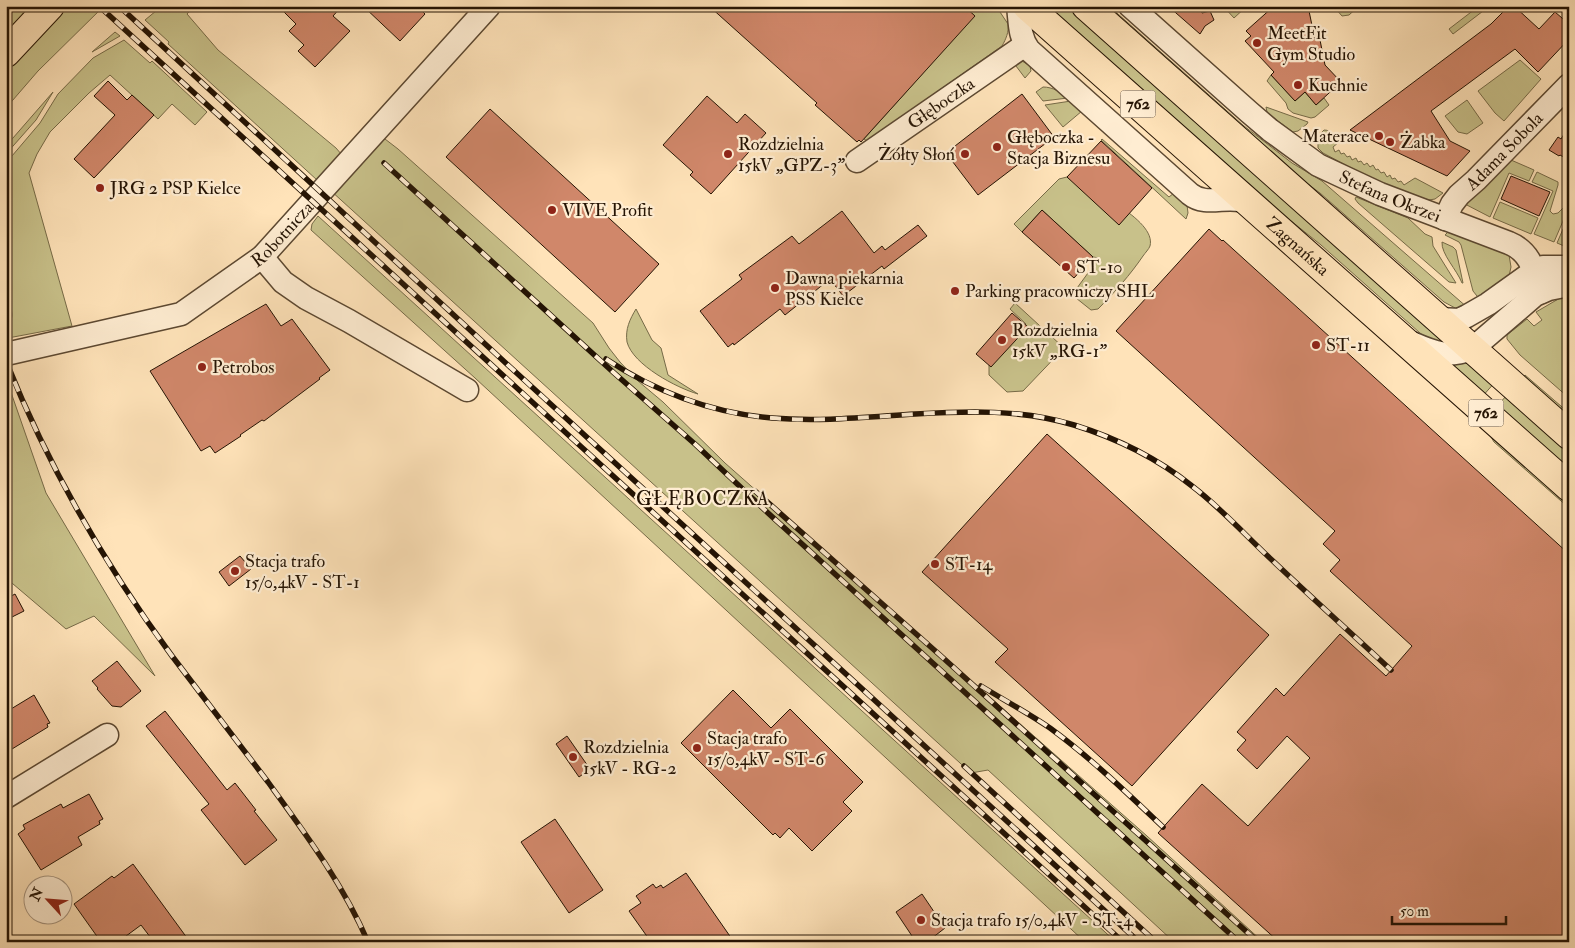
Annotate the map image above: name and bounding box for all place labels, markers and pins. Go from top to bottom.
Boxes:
place label: MeetFit Gym Studio [1267,22,1356,66]
marker: MeetFit Gym Studio [1251,37,1263,49]
place label: Kuchnie [1308,74,1368,97]
marker: Kuchnie [1292,79,1304,91]
place label: Materace [1302,125,1369,148]
place label: Głęboczka - Stacja Biznesu [1007,126,1110,170]
marker: Materace [1373,130,1385,142]
place label: Żabka [1400,130,1446,154]
place label: Rozdzielnia 15kV „GPZ-3” [738,133,845,177]
marker: Żabka [1384,136,1396,148]
marker: Głęboczka - Stacja Biznesu [991,141,1003,153]
place label: Żółty Słoń [878,142,955,166]
marker: Rozdzielnia 15kV „GPZ-3” [722,148,734,160]
marker: Żółty Słoń [959,148,971,160]
place label: JRG 2 PSP Kielce [109,177,241,200]
marker: JRG 2 PSP Kielce [94,182,106,194]
place label: VIVE Profit [562,199,653,222]
marker: VIVE Profit [546,204,558,216]
place label: ST-10 [1076,256,1123,279]
marker: ST-10 [1060,261,1072,273]
place label: Dawna piekarnia PSS Kielce [785,267,904,311]
place label: Parking pracowniczy SHL [965,280,1154,303]
marker: Dawna piekarnia PSS Kielce [769,282,781,294]
marker: Parking pracowniczy SHL [949,285,961,297]
place label: Rozdzielnia 15kV „RG-1” [1012,319,1107,363]
marker: Rozdzielnia 15kV „RG-1” [996,334,1008,346]
place label: ST-11 [1326,334,1370,357]
marker: ST-11 [1310,339,1322,351]
place label: Petrobos [212,356,274,379]
marker: Petrobos [196,361,208,373]
place label: Stacja trafo 15/0,4kV - ST-1 [245,550,360,594]
place label: ST-14 [945,553,993,576]
marker: ST-14 [929,558,941,570]
marker: Stacja trafo 15/0,4kV - ST-1 [229,565,241,577]
place label: Stacja trafo 15/0,4kV - ST-6 [707,727,825,771]
place label: Rozdzielnia 15kV - RG-2 [583,736,677,780]
marker: Stacja trafo 15/0,4kV - ST-6 [691,742,703,754]
marker: Rozdzielnia 15kV - RG-2 [567,751,579,763]
place label: Stacja trafo 15/0,4kV - ST-4 [931,909,1134,932]
marker: Stacja trafo 15/0,4kV - ST-4 [915,914,927,926]

